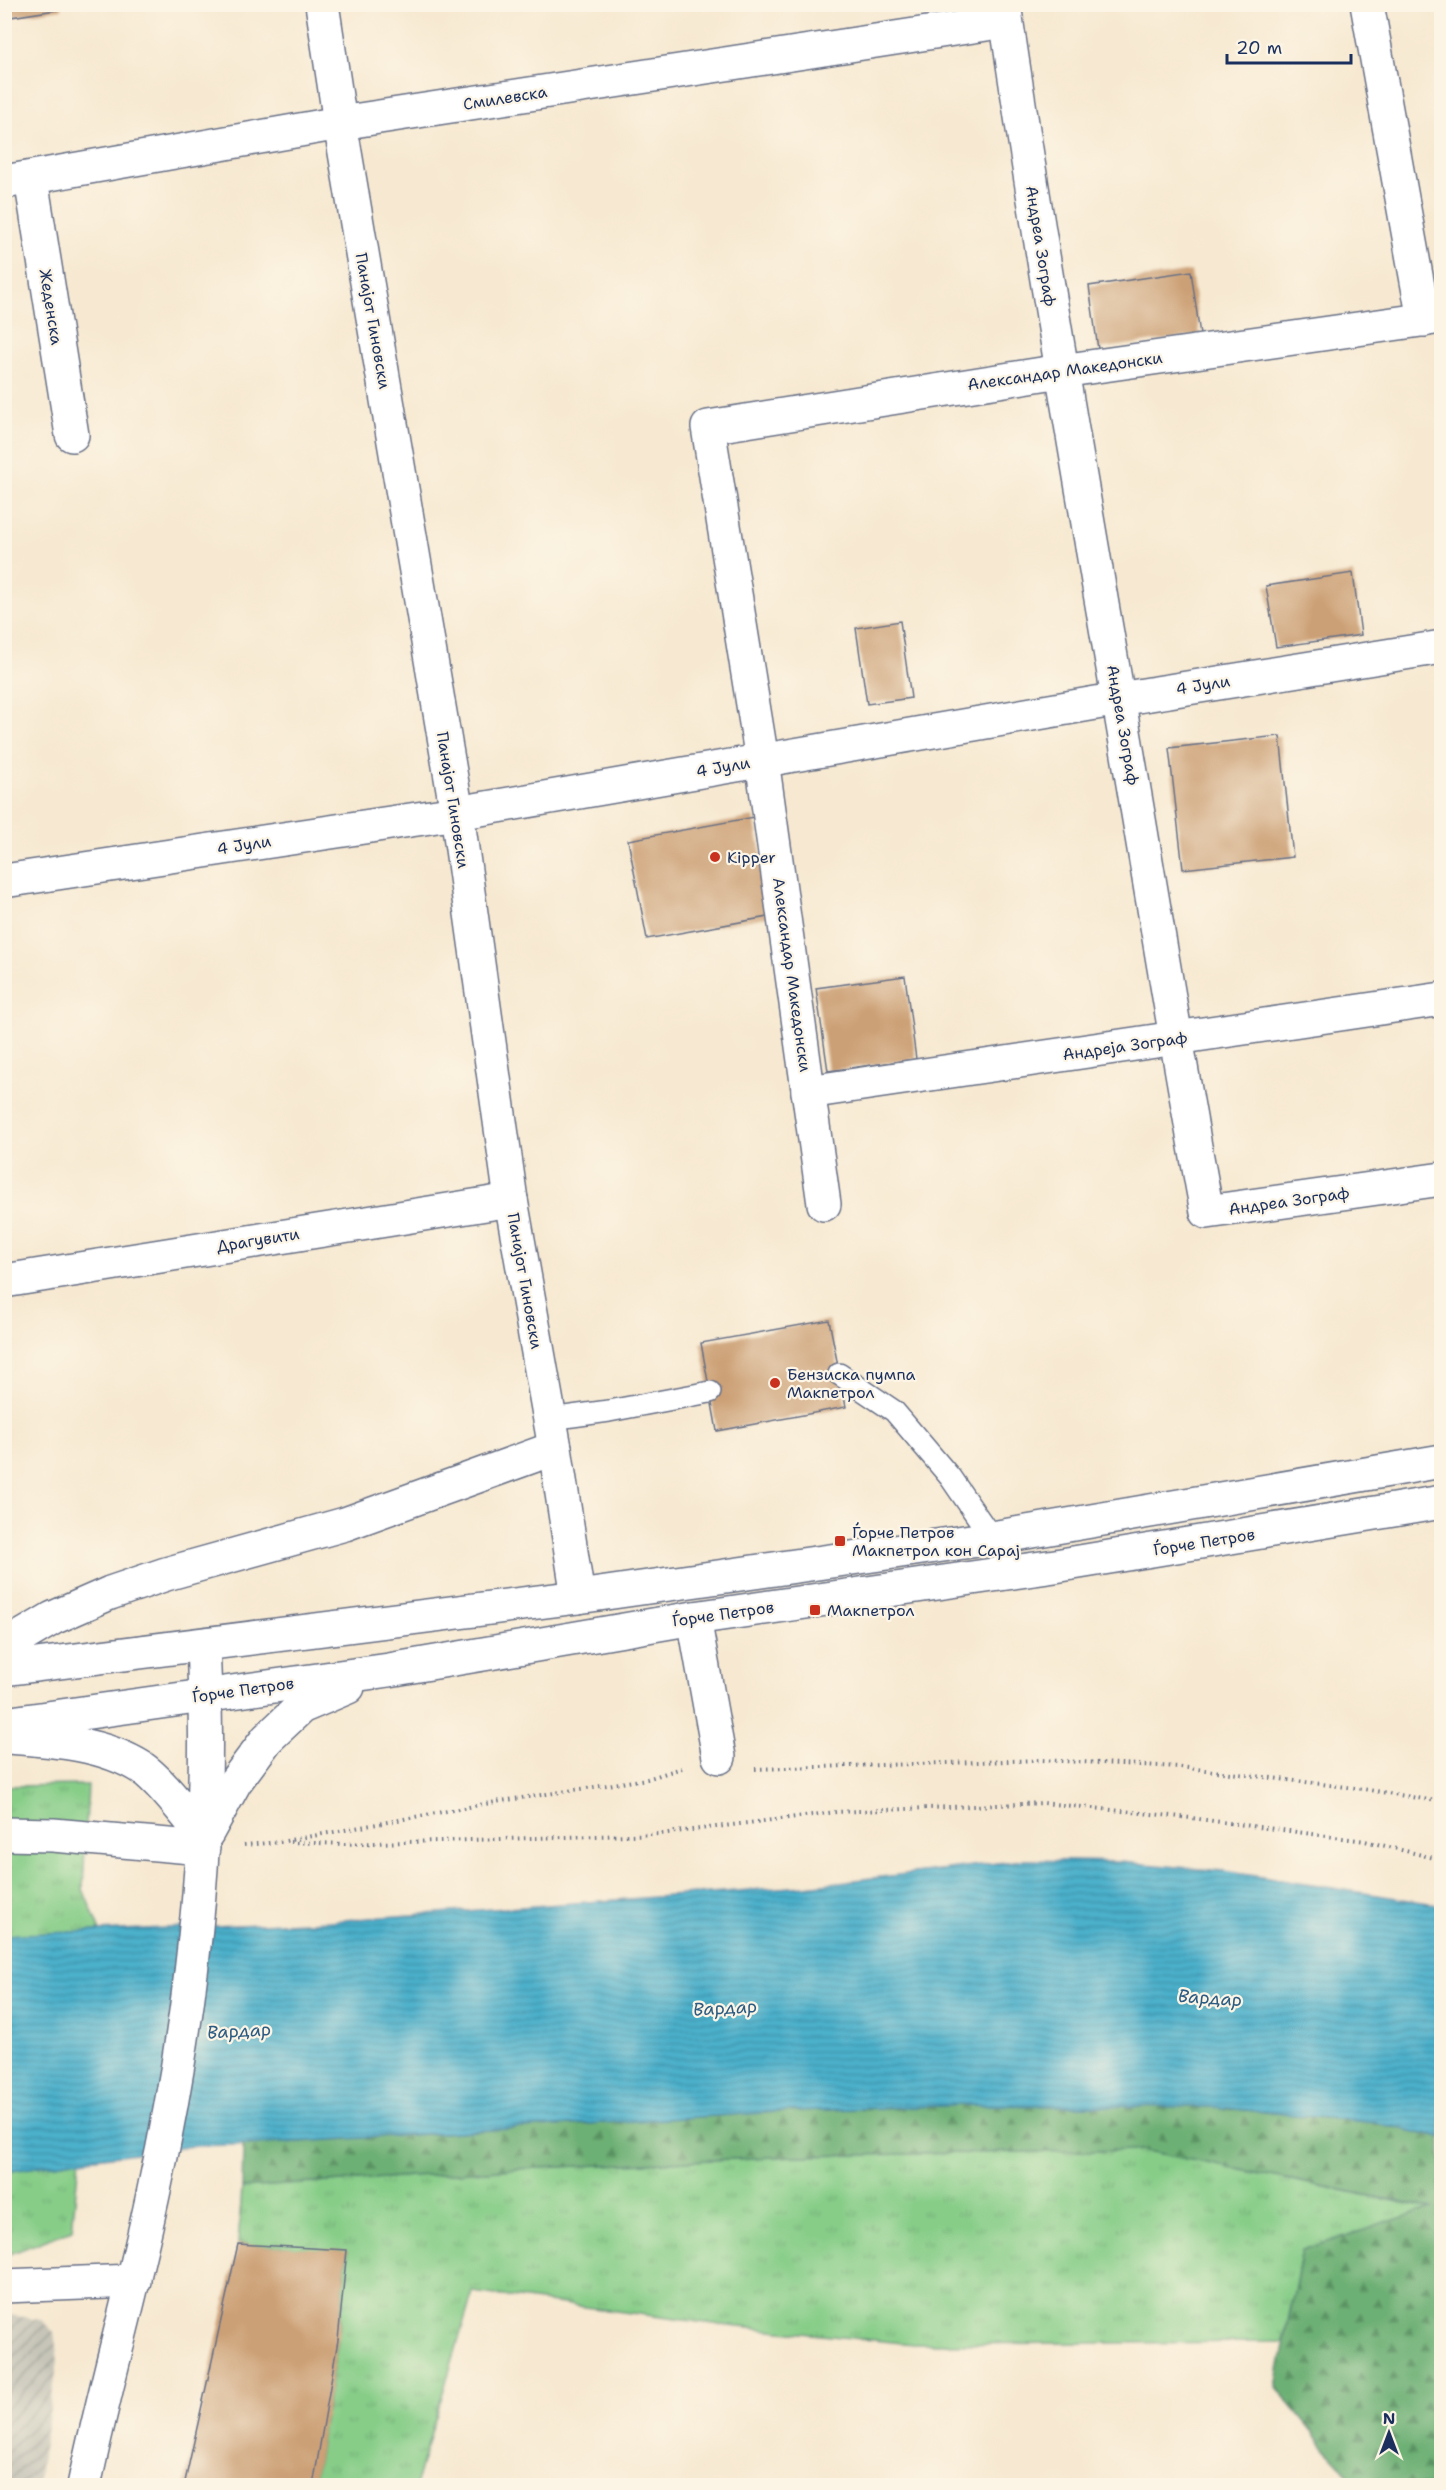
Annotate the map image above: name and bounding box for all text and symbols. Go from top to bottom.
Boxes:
scale bar [1227,27,1352,65]
text: 20 m [1236,36,1282,60]
street label: Смилевска [461,81,549,115]
street label: Андреа Зограф [1021,184,1061,308]
street label: Панајот Гиновски [351,251,395,391]
street label: Жеденска [35,268,67,347]
street label: Александар Македонски [966,347,1164,395]
street label: Андреа Зограф [1102,663,1144,787]
street label: 4 Јули [1174,670,1232,700]
street label: Панајот Гиновски [432,730,474,870]
street label: 4 Јули [694,752,752,782]
street label: 4 Јули [215,830,273,860]
place label: Kipper [727,847,776,868]
marker: Kipper [708,850,722,864]
street label: Αлександар Македонски [768,877,816,1073]
street label: Андреја Зограф [1061,1027,1189,1065]
street label: Андреа Зограф [1227,1182,1351,1220]
street label: Панајот Гиновски [503,1211,547,1351]
street label: Драгувити [215,1223,301,1257]
place label: Бензиска пумпа Макпетрол [787,1364,916,1403]
marker: Бензиска пумпа Макпетрол [768,1376,782,1390]
place label: Ѓорче Петров Макпетрол кон Сарај [852,1522,1020,1561]
street label: Ѓорче Петров [1152,1524,1256,1560]
marker: Ѓорче Петров Макпетрол кон Сарај [833,1534,847,1548]
street label: Ѓорче Петров [671,1596,775,1632]
place label: Макпетрол [827,1600,915,1621]
marker: Макпетрол [808,1603,822,1617]
street label: Ѓорче Петров [191,1672,295,1708]
water label: Вардар [1177,1984,1243,2012]
water label: Вардар [692,1994,758,2022]
water label: Вардар [206,2017,272,2045]
north arrow [1359,2403,1419,2463]
text: N [1383,2408,1395,2429]

